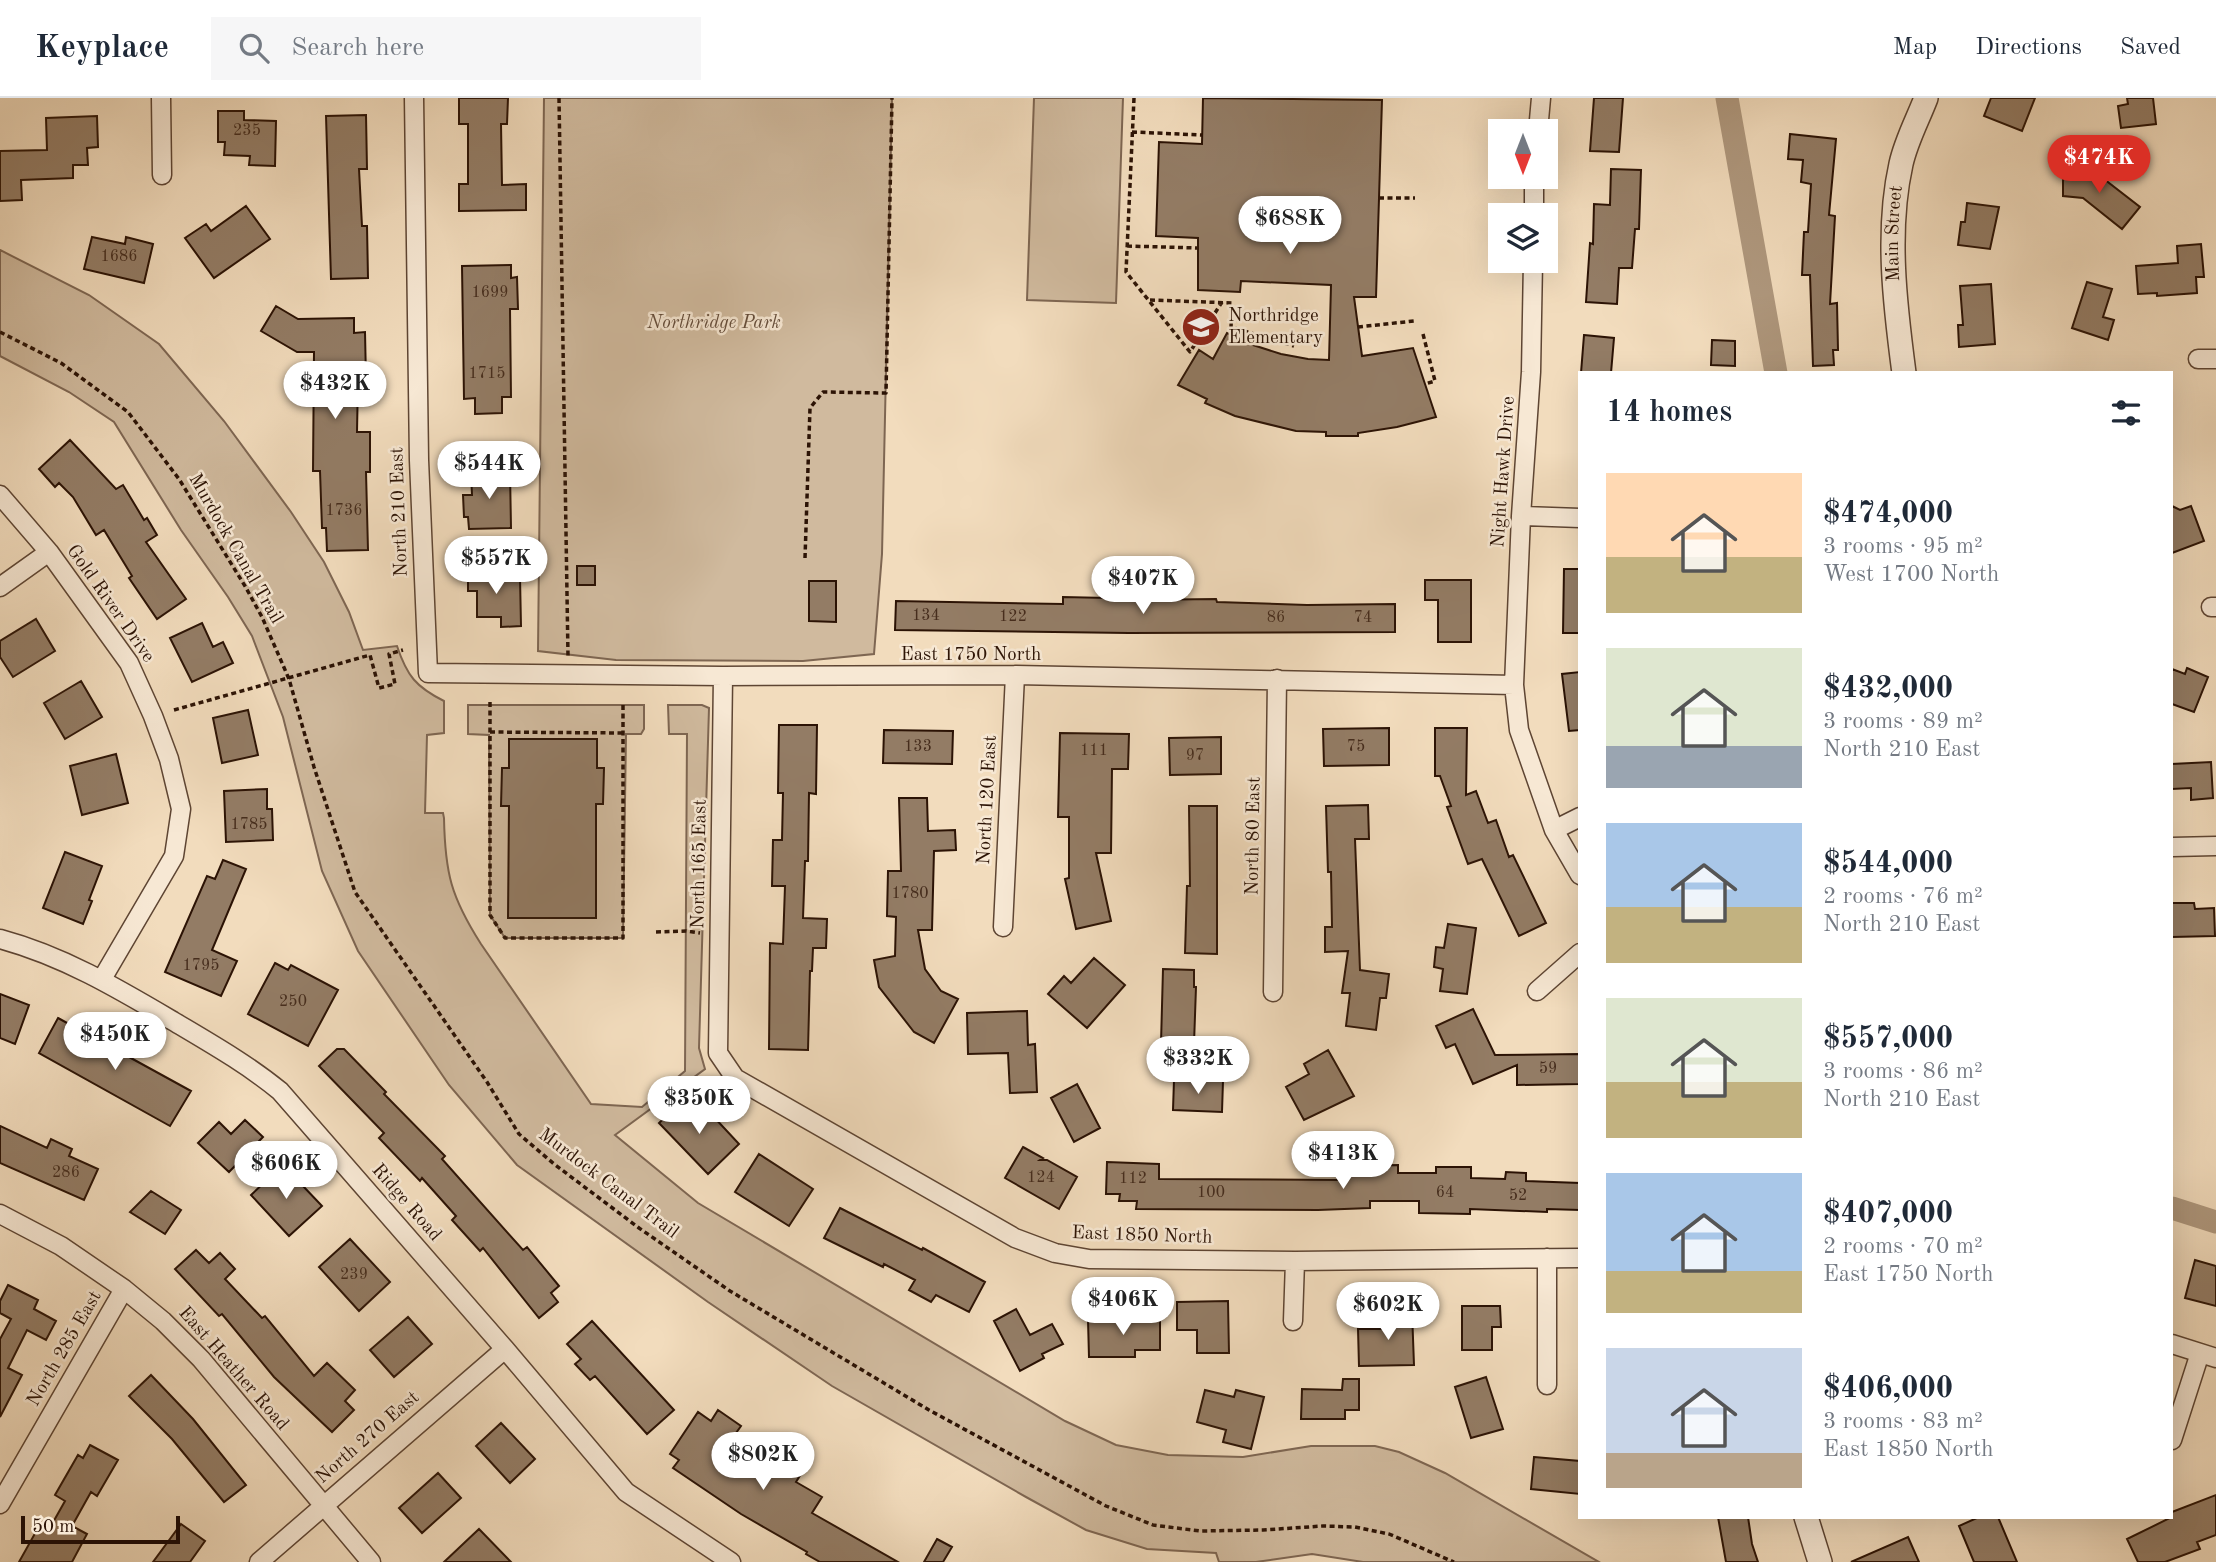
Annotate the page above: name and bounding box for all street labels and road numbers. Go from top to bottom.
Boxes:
street label: Main Street [1883,184,1906,282]
street label: Night Hawk Drive [1489,396,1519,548]
street label: North 210 East [388,447,412,577]
street label: Murdock Canal Trail [184,471,286,627]
street label: Gold River Drive [62,542,158,666]
street label: East 1750 North [901,646,1041,665]
street label: North 120 East [975,735,1001,865]
street label: North 80 East [1243,776,1265,896]
street label: North 165 East [689,799,711,929]
street label: Murdock Canal Trail [534,1125,682,1243]
street label: Ridge Road [368,1161,444,1245]
street label: East 1850 North [1071,1224,1213,1248]
street label: North 285 East [24,1288,106,1410]
street label: East Heather Road [174,1304,292,1435]
street label: North 270 East [313,1388,423,1488]

